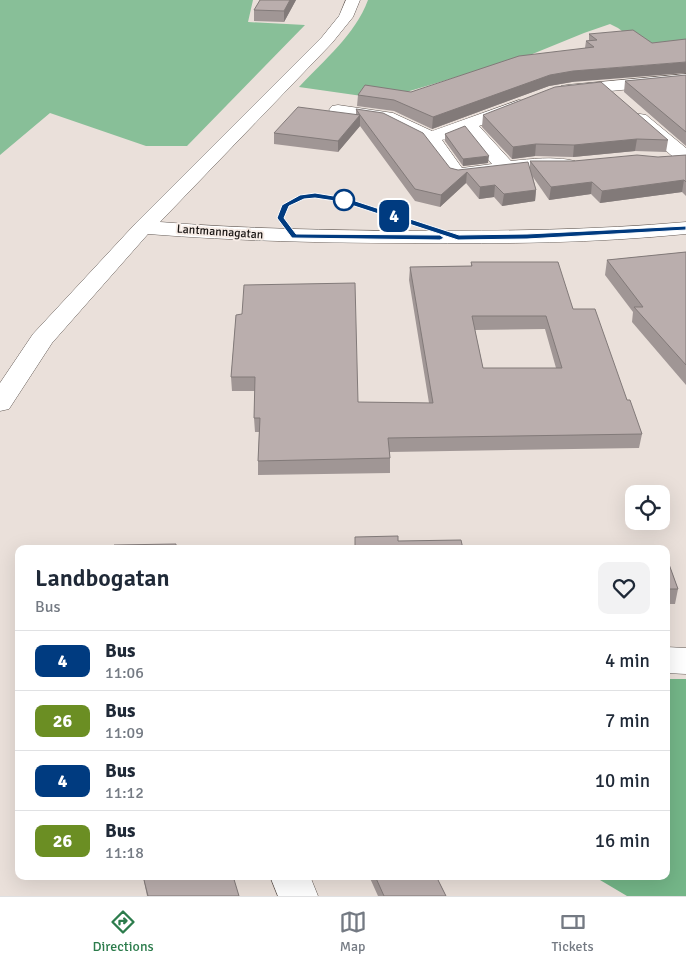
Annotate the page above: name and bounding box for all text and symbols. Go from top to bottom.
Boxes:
unlabelled marker [333,189,355,211]
line badge: 4 [378,200,410,232]
text: 4 [389,205,399,227]
street label: Lantmannagatan [176,221,264,243]
map controls [625,485,670,530]
button: locate [625,485,670,530]
button: heart [598,562,650,614]
text: Landbogatan [35,563,170,593]
text: Bus [35,597,60,617]
text: Bus [105,639,136,663]
text: 4 min [605,649,650,673]
text: 4 [58,650,67,672]
text: 11:06 [105,663,144,683]
text: Bus [105,699,136,723]
text: 7 min [605,709,650,733]
text: 26 [53,710,72,732]
text: 11:09 [105,723,144,743]
text: Bus [105,759,136,783]
text: 10 min [595,769,650,793]
text: 4 [58,770,67,792]
text: 11:12 [105,783,144,803]
text: Bus [105,819,136,843]
text: 16 min [595,829,650,853]
text: 26 [53,830,72,852]
text: 11:18 [105,843,144,863]
tab: Directions [92,908,154,955]
tab: Map [339,908,367,955]
tab: Tickets [551,908,594,955]

